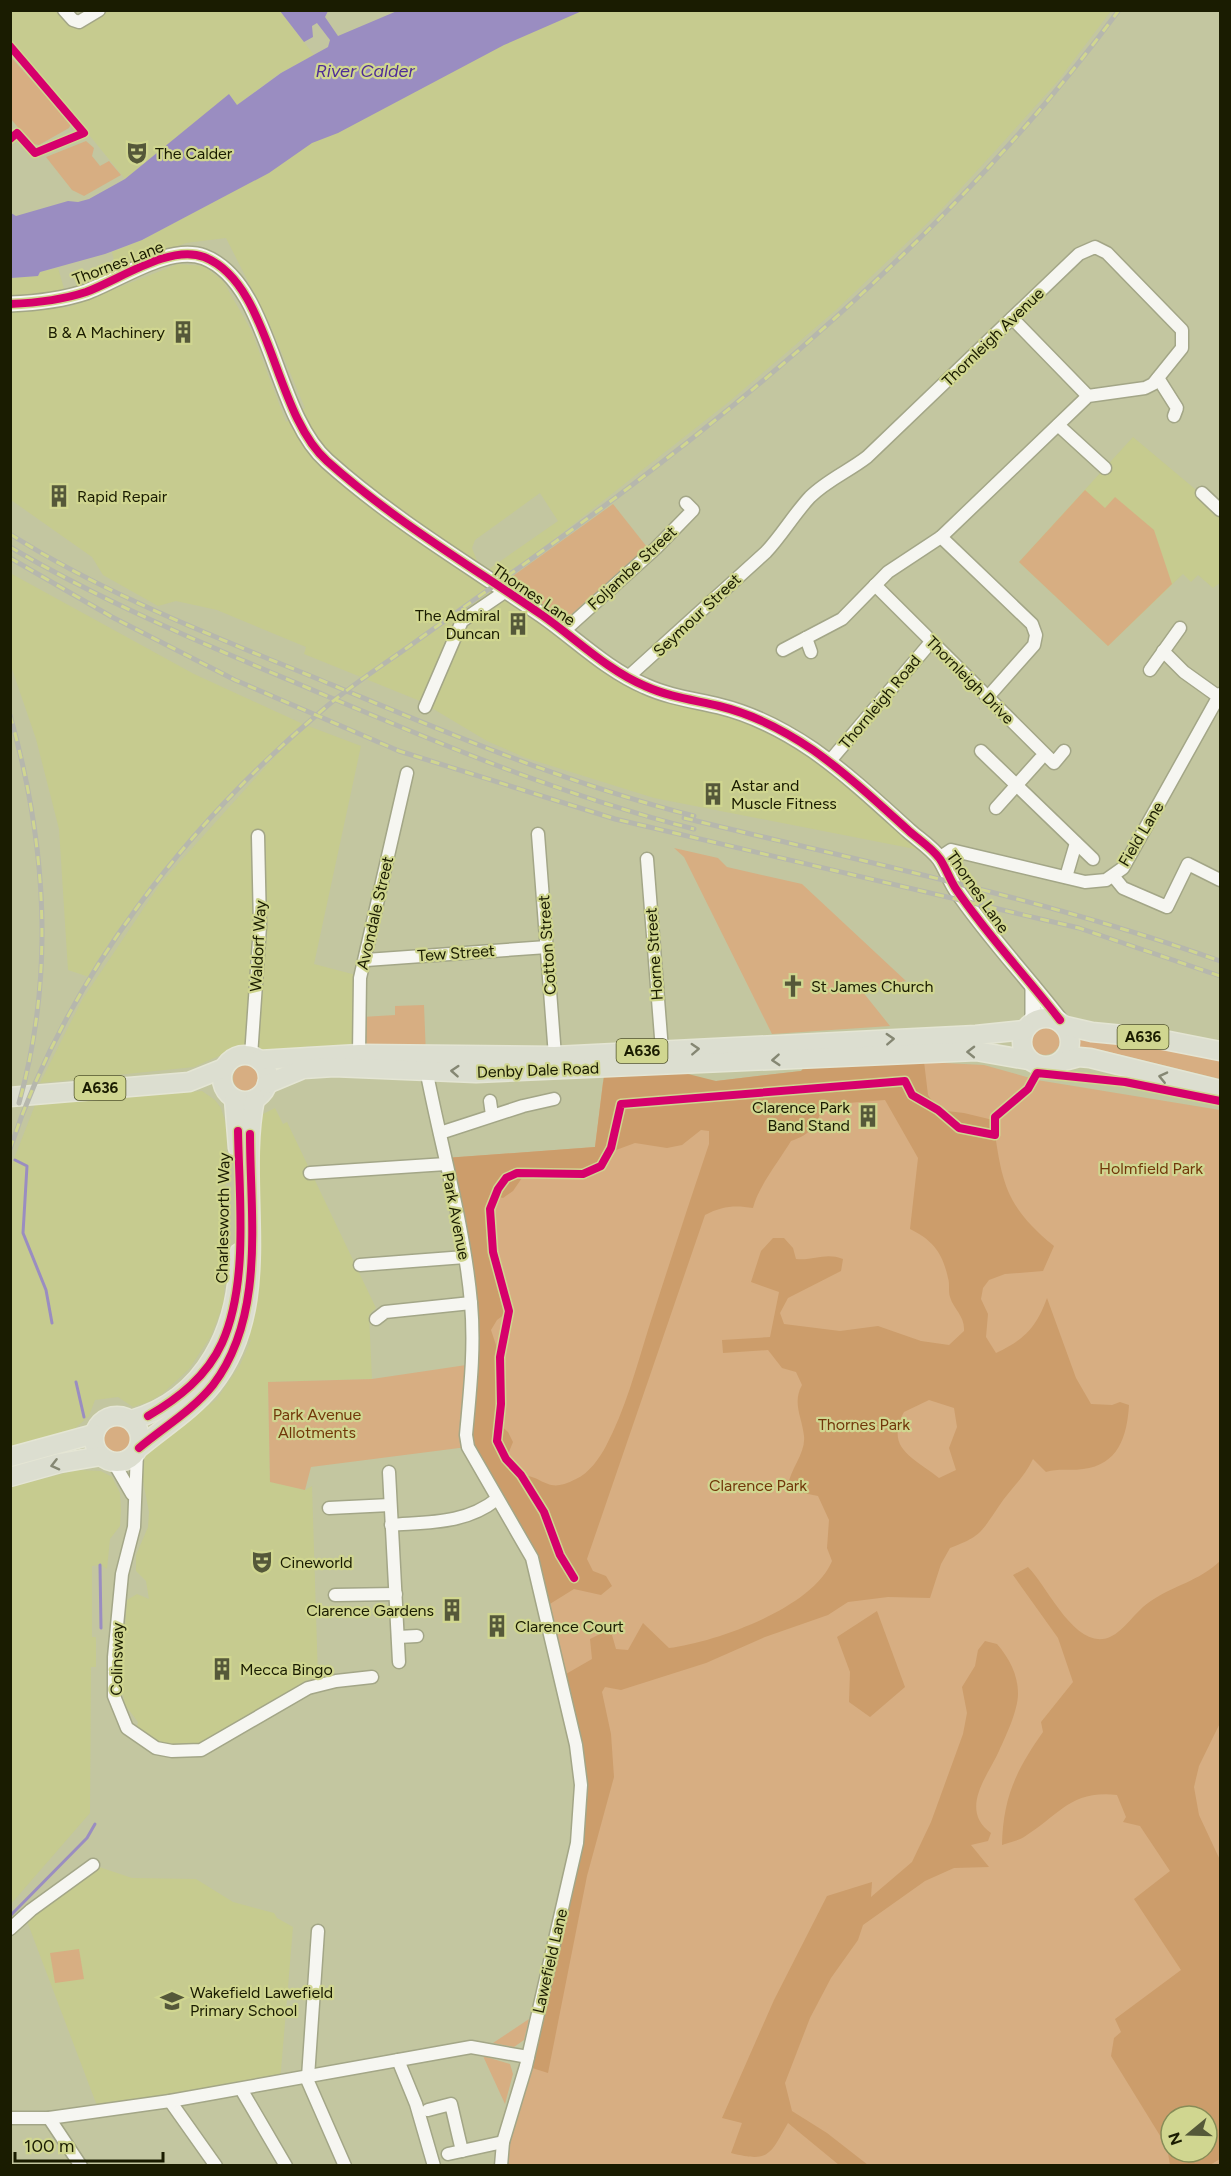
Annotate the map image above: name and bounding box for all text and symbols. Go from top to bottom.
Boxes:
water label: River Calder [315,60,415,82]
theatre icon: The Calder [124,140,150,166]
place label: The Calder [155,144,233,163]
street label: Thornes Lane [70,237,166,289]
street label: Thornleigh Avenue [938,284,1048,390]
building icon: B & A Machinery [170,319,196,345]
place label: B & A Machinery [48,323,166,342]
building icon: Rapid Repair [46,483,72,509]
place label: Rapid Repair [77,487,168,506]
street label: Foljambe Street [584,522,680,614]
street label: Thornes Lane [489,560,579,630]
street label: Seymour Street [649,570,745,660]
place label: The Admiral Duncan [415,606,500,643]
building icon: The Admiral Duncan [505,611,531,637]
street label: Thornleigh Drive [922,632,1018,728]
street label: Thornleigh Road [835,651,925,753]
place label: Astar and Muscle Fitness [731,776,837,813]
building icon: Astar and Muscle Fitness [700,781,726,807]
street label: Field Lane [1114,798,1168,870]
street label: Thornes Lane [943,847,1013,937]
street label: Avondale Street [353,855,397,971]
street label: Cotton Street [534,895,560,995]
street label: Waldorf Way [246,899,270,992]
street label: Horne Street [641,907,667,1001]
street label: Tew Street [417,941,495,965]
church icon: St James Church [780,973,806,999]
place label: St James Church [811,977,933,996]
road number: A636 [1118,1025,1168,1049]
one-way arrow [885,1033,894,1046]
road number: A636 [616,1039,668,1063]
one-way arrow [691,1042,700,1055]
one-way arrow [966,1046,975,1058]
one-way arrow [771,1053,780,1066]
street label: Denby Dale Road [476,1058,600,1082]
one-way arrow [451,1065,460,1078]
one-way arrow [1159,1071,1169,1084]
road number: A636 [74,1076,126,1100]
place label: Clarence Park Band Stand [752,1098,850,1135]
building icon: Clarence Park Band Stand [855,1103,881,1129]
street label: Charlesworth Way [212,1152,234,1284]
park label: Holmfield Park [1099,1159,1203,1178]
street label: Park Avenue [438,1171,474,1261]
park label: Park Avenue Allotments [273,1405,362,1442]
park label: Thornes Park [818,1415,910,1434]
one-way arrow [50,1457,60,1470]
park label: Clarence Park [709,1476,807,1495]
theatre icon: Cineworld [249,1549,275,1575]
place label: Cineworld [280,1553,353,1572]
building icon: Clarence Gardens [439,1597,465,1623]
place label: Clarence Gardens [306,1601,434,1620]
building icon: Clarence Court [484,1613,510,1639]
place label: Clarence Court [515,1617,624,1636]
street label: Colinsway [107,1622,127,1696]
building icon: Mecca Bingo [209,1656,235,1682]
place label: Mecca Bingo [240,1660,333,1679]
street label: Lawefield Lane [529,1907,571,2015]
place label: Wakefield Lawefield Primary School [190,1983,333,2020]
school or university icon: Wakefield Lawefield Primary School [159,1988,185,2014]
north arrow [1159,2104,1219,2164]
scale bar [15,2125,164,2163]
text: N [1164,2130,1186,2148]
text: 100 m [24,2135,74,2157]

